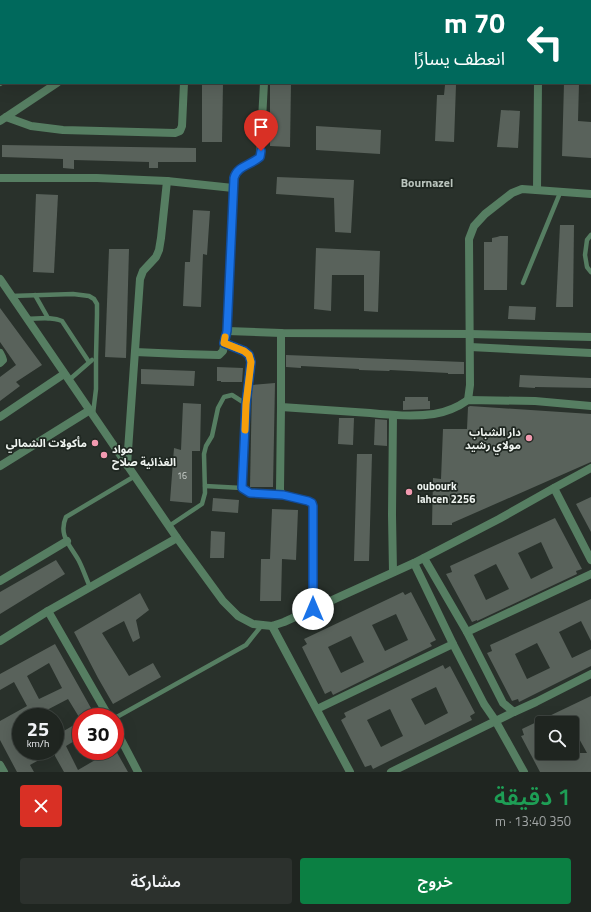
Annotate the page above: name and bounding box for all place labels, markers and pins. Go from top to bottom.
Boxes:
pin [244,110,278,151]
place label: دار الشباب مولاي رشيد [465,424,521,455]
marker: دار الشباب مولاي رشيد [524,433,534,443]
place label: مأكولات الشمالي [6,435,87,453]
marker: مأكولات الشمالي [90,438,100,448]
place label: مواد الغذائية صلاح [112,441,176,470]
marker: مواد الغذائية صلاح [99,450,109,460]
place label: oubourk lahcen 2256 [417,478,475,507]
marker: oubourk lahcen 2256 [404,487,414,497]

